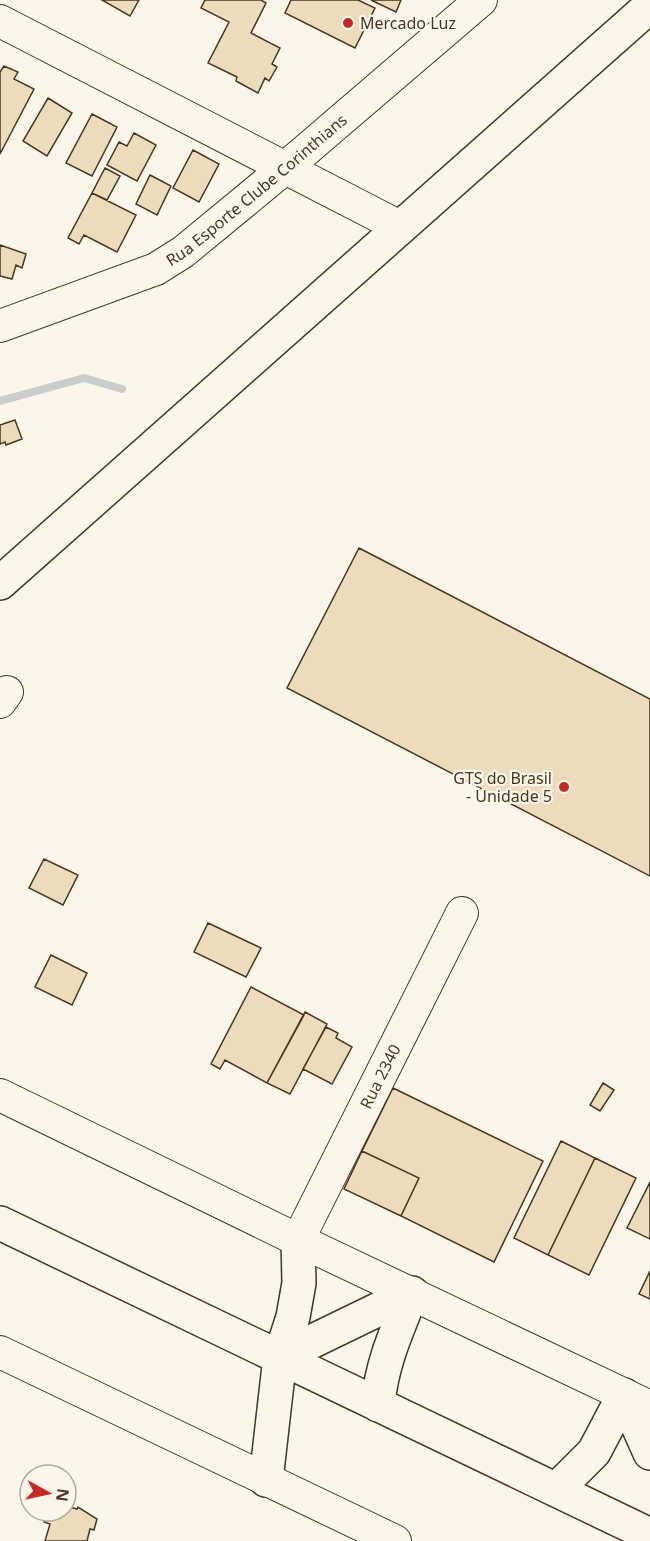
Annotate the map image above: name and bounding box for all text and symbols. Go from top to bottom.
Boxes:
place label: Mercado Luz [360,12,456,34]
marker: Mercado Luz [341,16,355,30]
street label: Rua Esporte Clube Corinthians [162,109,352,271]
place label: GTS do Brasil - Unidade 5 [453,767,552,807]
marker: GTS do Brasil - Unidade 5 [557,780,571,794]
street label: Rua 2340 [355,1040,405,1112]
north arrow [18,1463,78,1523]
text: N [51,1487,75,1503]

